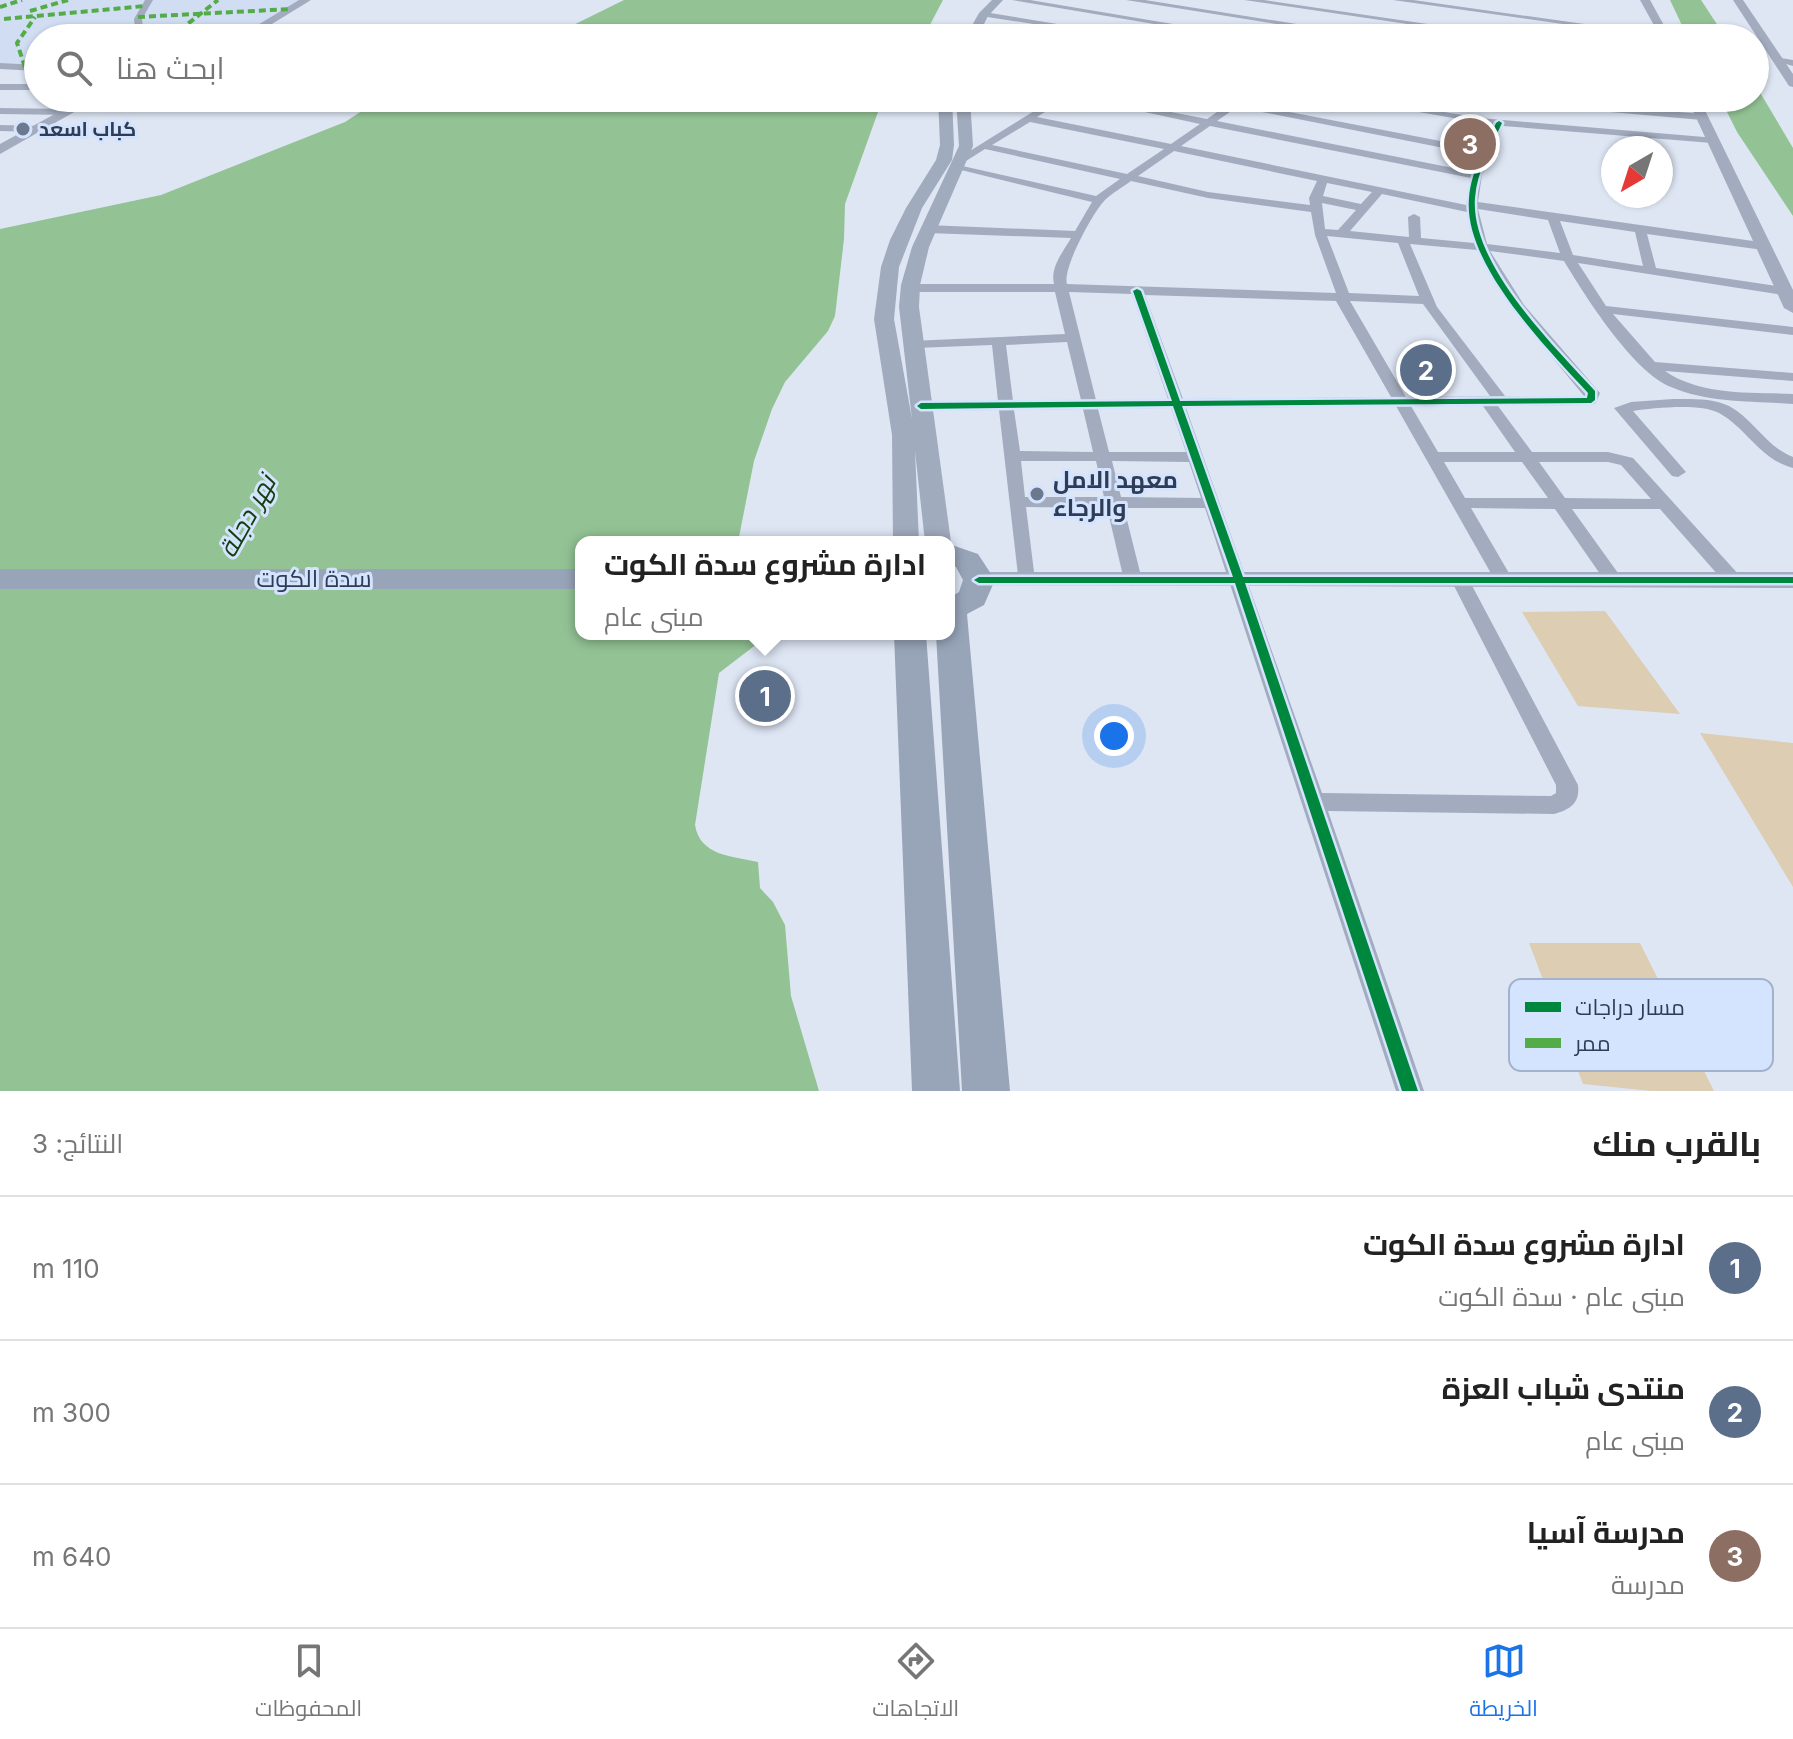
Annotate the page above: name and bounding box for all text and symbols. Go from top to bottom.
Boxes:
search box [24,24,1769,112]
icon: search [52,46,96,90]
text: ابحث هنا [116,50,225,86]
pin: 3 [1444,114,1496,174]
place label: كباب اسعد [39,117,136,141]
marker: كباب اسعد [14,120,32,138]
north arrow [1601,136,1673,208]
pin: 2 [1400,340,1452,400]
place label: معهد الامل والرجاء [1053,465,1178,522]
water label: نهر دجلة [211,467,284,563]
marker: معهد الامل والرجاء [1028,485,1046,503]
popup [575,536,955,640]
text: ادارة مشروع سدة الكوت [604,546,926,582]
street label: سدة الكوت [256,564,372,593]
text: مبنى عام [604,601,704,632]
pin: 1 [739,666,791,726]
your location [1094,716,1134,756]
legend [1509,979,1773,1071]
text: مسار دراجات [1575,994,1685,1020]
text: ممر [1573,1030,1611,1056]
text: بالقرب منك [1593,1123,1761,1164]
text: النتائج: 3 [32,1128,123,1159]
text: ادارة مشروع سدة الكوت [1363,1226,1685,1262]
text: 110 m [32,1253,100,1284]
text: 1 [1729,1253,1741,1284]
text: مبنى عام · سدة الكوت [1438,1281,1685,1312]
text: منتدى شباب العزة [1442,1370,1685,1406]
text: 300 m [32,1397,111,1428]
text: 2 [1727,1397,1743,1428]
text: مبنى عام [1585,1425,1685,1456]
text: مدرسة آسيا [1527,1514,1685,1550]
text: 640 m [32,1541,111,1572]
text: 3 [1727,1541,1743,1572]
text: مدرسة [1611,1569,1685,1600]
tab: المحفوظات [255,1639,362,1729]
tab: الاتجاهات [872,1639,959,1729]
tab: الخريطة [1469,1639,1538,1729]

